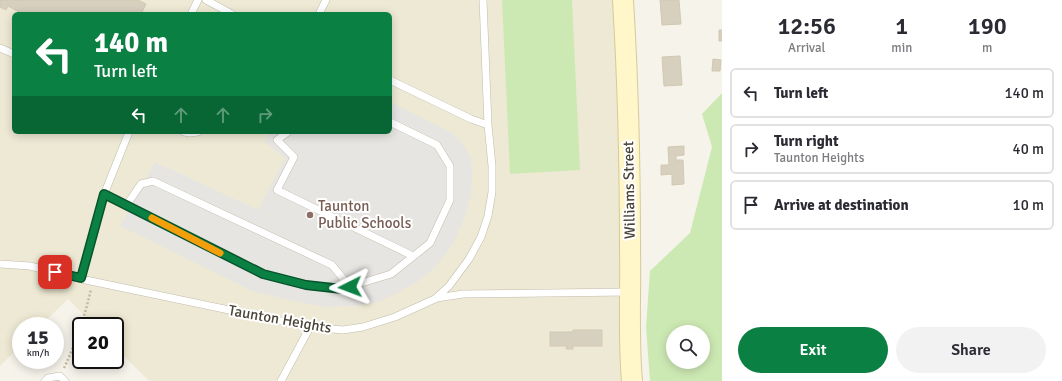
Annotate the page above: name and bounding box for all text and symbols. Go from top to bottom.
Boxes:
text: 12:56 [777,11,836,41]
text: 1 [895,11,908,41]
text: 190 [968,11,1007,41]
text: 140 m [94,26,168,60]
icon: left [28,28,80,80]
text: Arrival [788,40,825,56]
text: min [891,40,912,56]
text: m [982,40,992,56]
text: Turn left [94,60,157,82]
icon: left [740,82,762,104]
text: Turn left [774,84,828,102]
text: 140 m [1004,84,1044,102]
icon: left [128,104,150,126]
icon: ahead [170,104,192,126]
icon: ahead [212,104,234,126]
icon: right [254,104,276,126]
text: Turn right [774,132,839,150]
icon: right [740,138,762,160]
text: 40 m [1013,140,1044,158]
street label: Williams Street [619,141,639,239]
text: Taunton Heights [774,150,864,166]
icon: arrive [740,194,762,216]
text: Arrive at destination [774,196,909,214]
text: 10 m [1013,196,1044,214]
place label: Taunton Public Schools [318,197,412,232]
marker: Taunton Public Schools [305,210,315,220]
pin [38,255,72,289]
icon: arrive [44,261,66,283]
position arrow [329,266,371,308]
street label: Taunton Heights [227,301,333,337]
speed limit sign: 20 [72,317,124,369]
text: 15 [27,325,49,350]
map controls [666,325,710,369]
button: search [666,325,710,369]
button: Exit [738,327,888,373]
button: Share [896,327,1046,373]
text: km/h [27,347,49,359]

